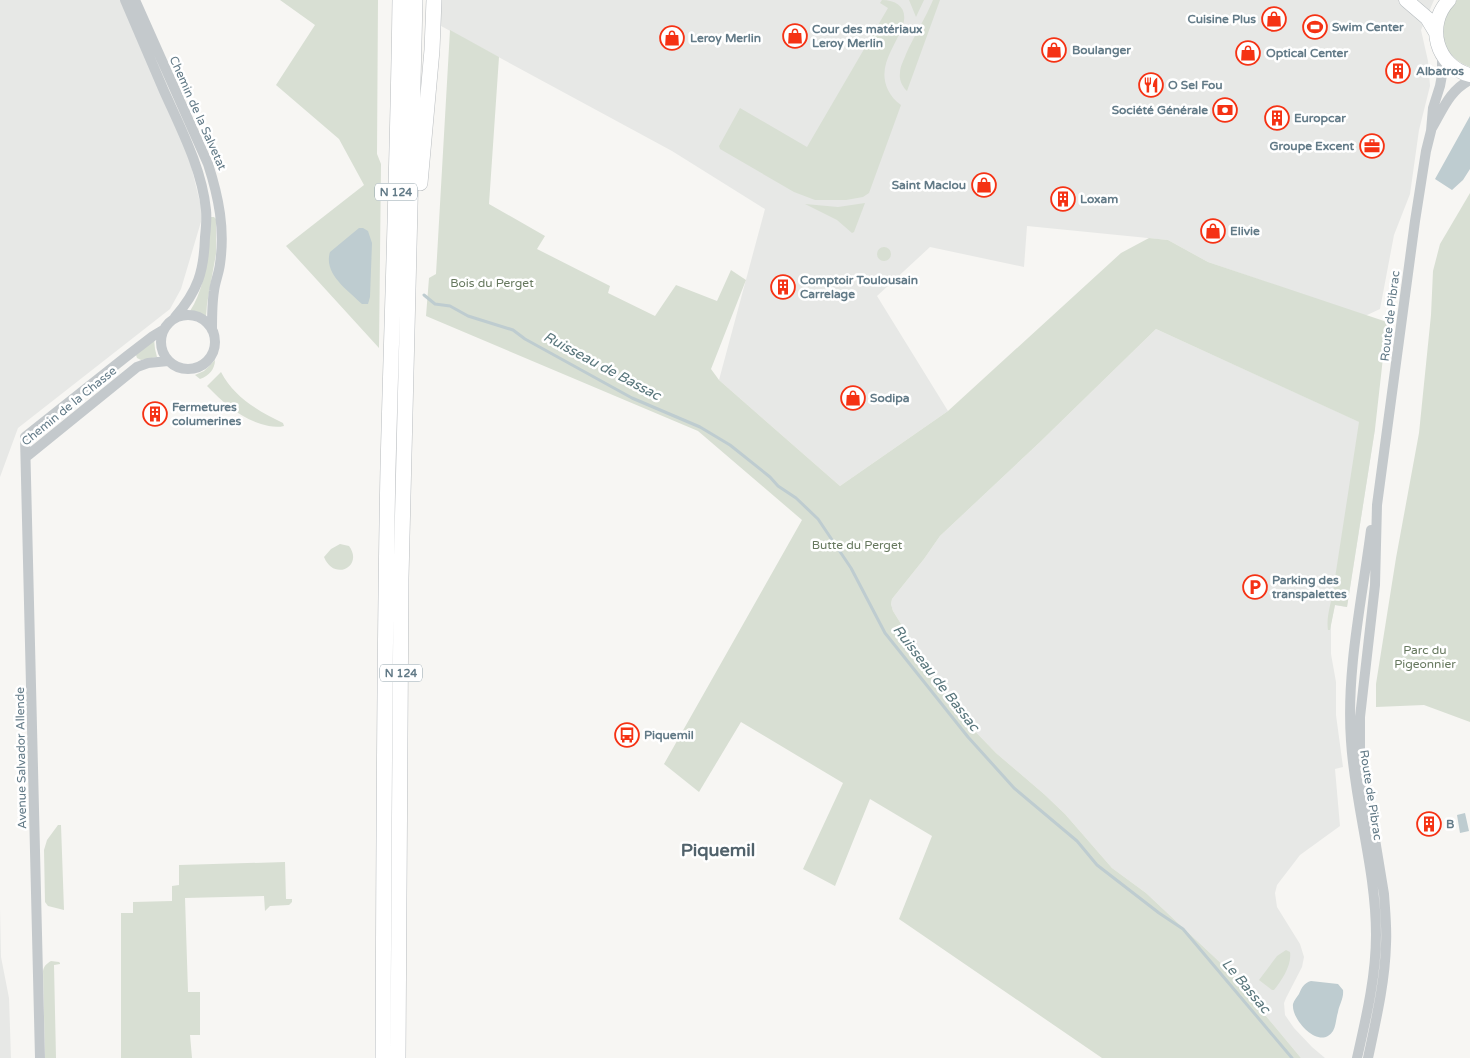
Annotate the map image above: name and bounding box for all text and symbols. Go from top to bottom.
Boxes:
shop icon: Cuisine Plus [1261,6,1287,32]
place label: Cuisine Plus [1187,12,1256,26]
sports icon: Swim Center [1302,14,1328,40]
place label: Swim Center [1332,20,1404,34]
place label: Cour des matériaux Leroy Merlin [812,22,923,51]
shop icon: Cour des matériaux Leroy Merlin [782,23,808,49]
shop icon: Leroy Merlin [659,25,685,51]
place label: Leroy Merlin [690,31,761,46]
shop icon: Boulanger [1041,37,1067,63]
shop icon: Optical Center [1235,40,1261,66]
place label: Boulanger [1072,43,1131,58]
place label: Optical Center [1266,46,1348,61]
street label: Chemin de la Salvetat [167,54,230,172]
building icon: Albatros [1385,58,1411,84]
place label: Albatros [1416,64,1464,78]
restaurant icon: O Sel Fou [1138,72,1164,98]
place label: O Sel Fou [1168,78,1223,92]
bank icon: Société Générale [1212,97,1238,123]
place label: Société Générale [1112,103,1208,117]
building icon: Europcar [1264,105,1290,131]
place label: Europcar [1294,111,1346,126]
office icon: Groupe Excent [1359,133,1385,159]
place label: Groupe Excent [1270,139,1354,154]
shop icon: Saint Maclou [971,172,997,198]
place label: Saint Maclou [892,178,966,192]
road number: N 124 [375,183,417,200]
building icon: Loxam [1050,186,1076,212]
place label: Loxam [1080,192,1118,206]
shop icon: Elivie [1200,218,1226,244]
place label: Elivie [1230,224,1260,238]
street label: Route de Pibrac [1377,270,1403,362]
place label: Comptoir Toulousain Carrelage [800,273,918,302]
building icon: Comptoir Toulousain Carrelage [770,274,796,300]
park label: Bois du Perget [450,276,534,290]
water label: Ruisseau de Bassac [541,328,665,405]
street label: Chemin de la Chasse [19,363,119,449]
shop icon: Sodipa [840,385,866,411]
place label: Sodipa [870,391,910,406]
place label: Fermetures columerines [172,400,241,428]
building icon: Fermetures columerines [142,401,168,427]
park label: Butte du Perget [812,538,903,552]
place label: Parking des transpalettes [1271,573,1347,602]
parking icon: Parking des transpalettes [1242,574,1268,600]
water label: Ruisseau de Bassac [889,622,984,736]
park label: Parc du Pigeonnier [1394,643,1456,671]
road number: N 124 [380,664,422,681]
street label: Avenue Salvador Allende [13,687,29,829]
bus stop icon: Piquemil [614,722,640,748]
place label: Piquemil [644,728,694,743]
street label: Route de Pibrac [1357,749,1385,841]
building icon: B [1416,811,1442,837]
place label: B [1446,817,1454,831]
district label: Piquemil [681,839,755,861]
water label: Le Bassac [1218,955,1275,1018]

